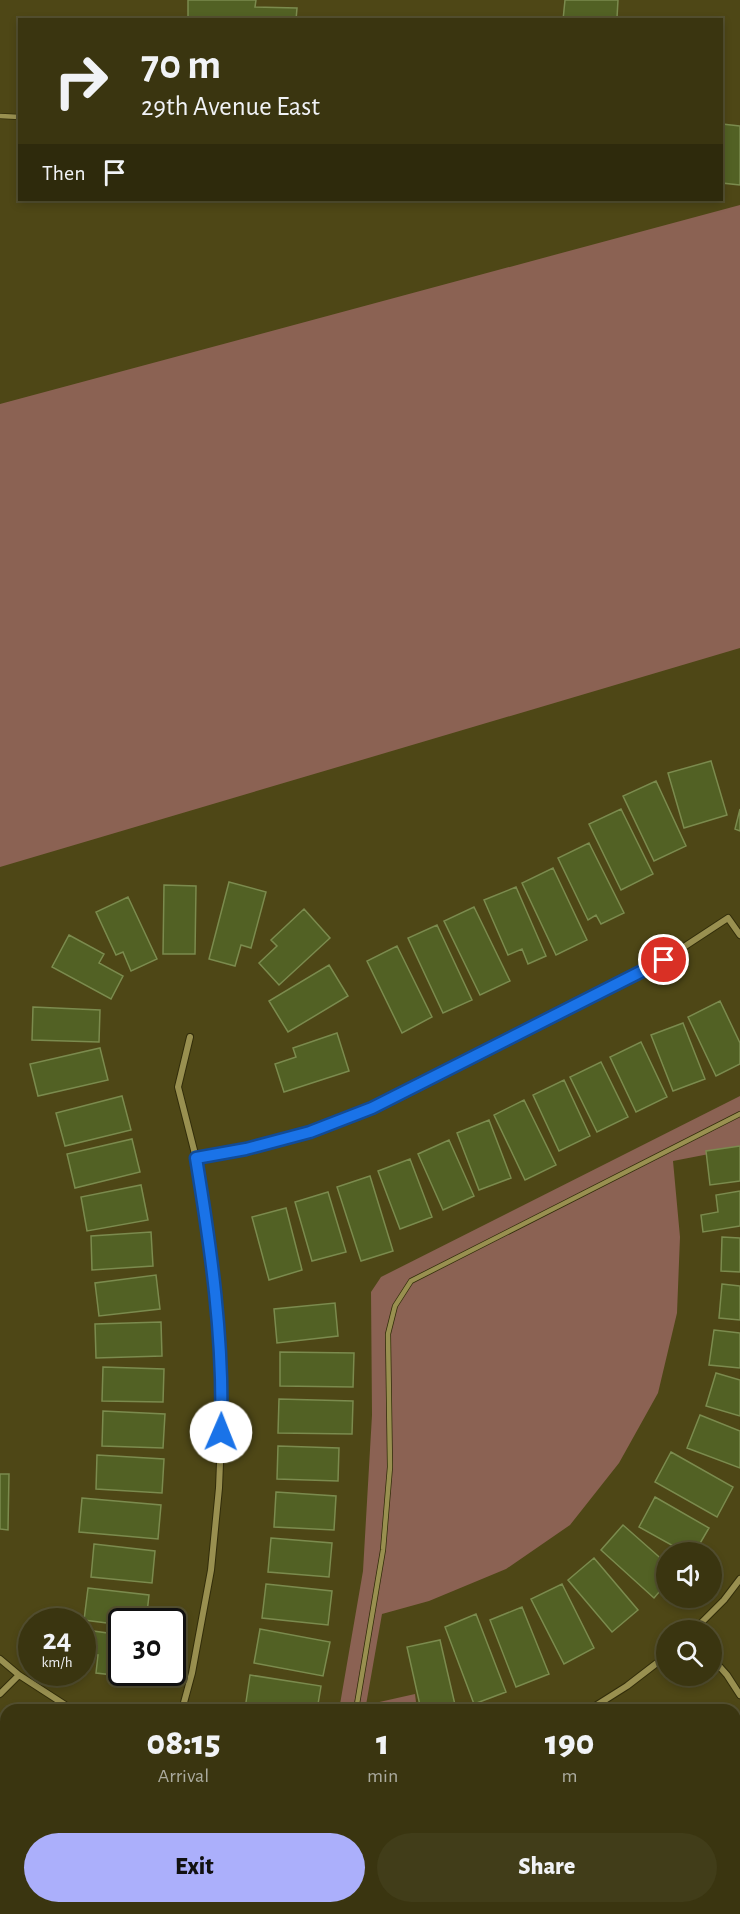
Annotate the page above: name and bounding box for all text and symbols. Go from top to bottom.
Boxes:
icon: right [42,42,120,120]
text: 70 m [141,44,221,86]
text: 29th Avenue East [141,93,320,120]
icon: arrive [98,156,131,189]
text: Then [42,162,86,184]
pin [638,934,689,985]
icon: arrive [647,943,680,976]
position arrow [189,1400,253,1464]
map controls [656,1542,722,1686]
button: sound [656,1542,722,1608]
speed limit sign: 30 [108,1608,186,1686]
button: search [656,1620,722,1686]
text: 24 [42,1625,72,1655]
text: km/h [42,1655,72,1670]
text: 08:15 [147,1725,221,1761]
text: 1 [376,1725,389,1761]
text: 190 [545,1725,594,1761]
text: Arrival [158,1766,209,1786]
text: min [367,1766,398,1786]
text: m [562,1766,578,1786]
button: Exit [24,1833,365,1902]
button: Share [377,1833,717,1902]

